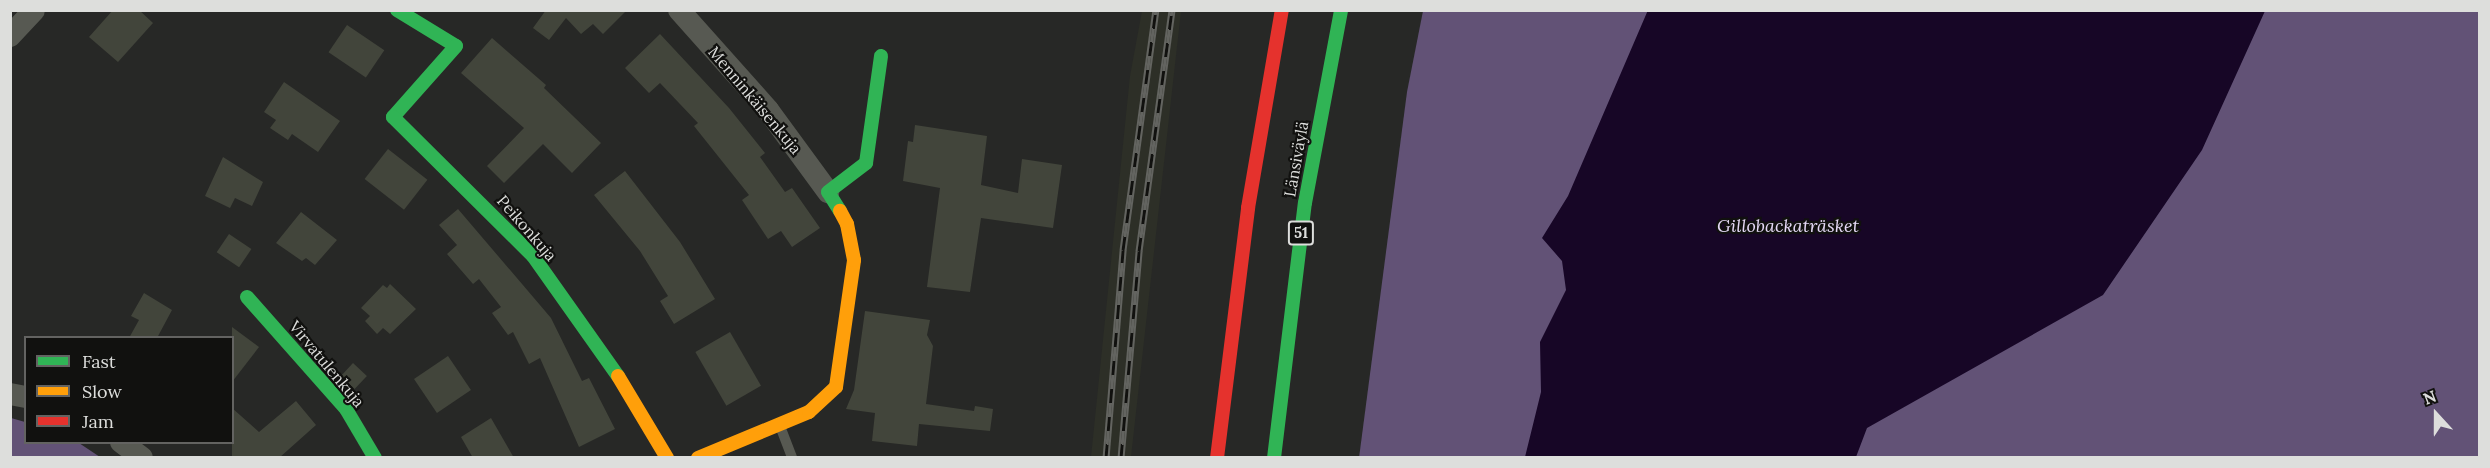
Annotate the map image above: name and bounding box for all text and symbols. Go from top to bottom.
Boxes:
street label: Menninkäisenkuja [704,42,806,158]
street label: Länsiväylä [1280,120,1312,198]
street label: Peikonkuja [493,191,561,265]
water label: Gillobackaträsket [1717,215,1859,237]
road number: 51 [1288,221,1314,245]
street label: Virvatulenkuja [285,317,369,411]
legend [24,336,234,444]
text: Fast [82,350,116,373]
text: Slow [82,380,122,403]
north arrow [2406,384,2466,444]
text: N [2420,386,2439,409]
text: Jam [82,410,114,433]

